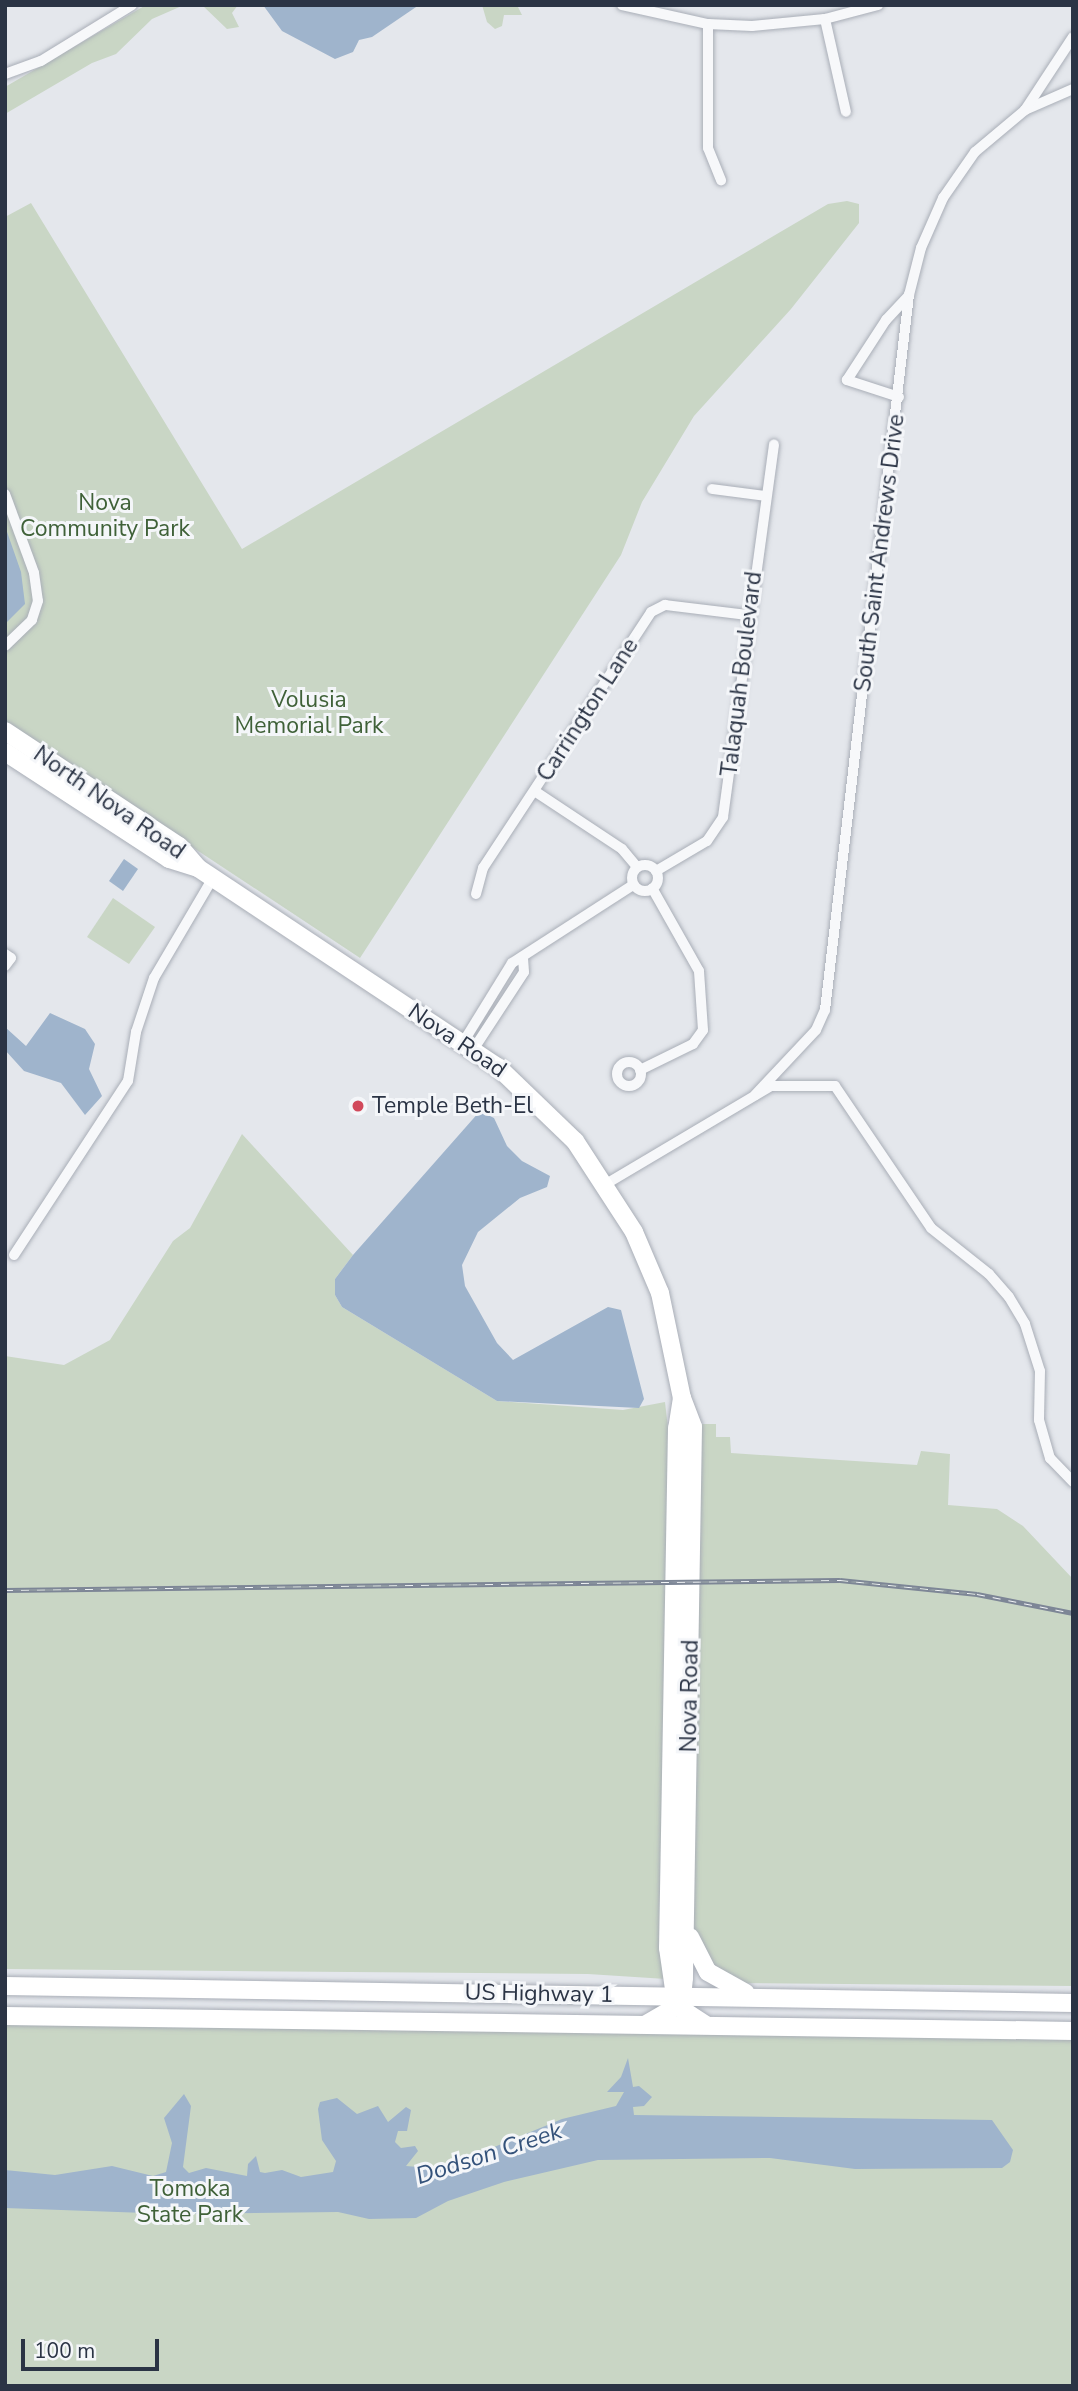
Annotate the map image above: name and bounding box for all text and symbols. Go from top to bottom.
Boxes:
street label: South Saint Andrews Drive [849,413,911,693]
park label: Nova Community Park [20,489,190,543]
street label: Talaquah Boulevard [716,570,768,778]
street label: Carrington Lane [531,633,645,787]
park label: Volusia Memorial Park [235,686,383,740]
street label: North Nova Road [28,740,190,866]
street label: Nova Road [402,998,512,1084]
place label: Temple Beth-El [372,1092,533,1120]
marker: Temple Beth-El [350,1098,366,1114]
street label: Nova Road [675,1639,705,1753]
street label: US Highway 1 [464,1979,614,2009]
water label: Dodson Creek [412,2117,566,2191]
park label: Tomoka State Park [137,2175,243,2229]
scale bar [24,2324,163,2368]
text: 100 m [34,2337,95,2365]

